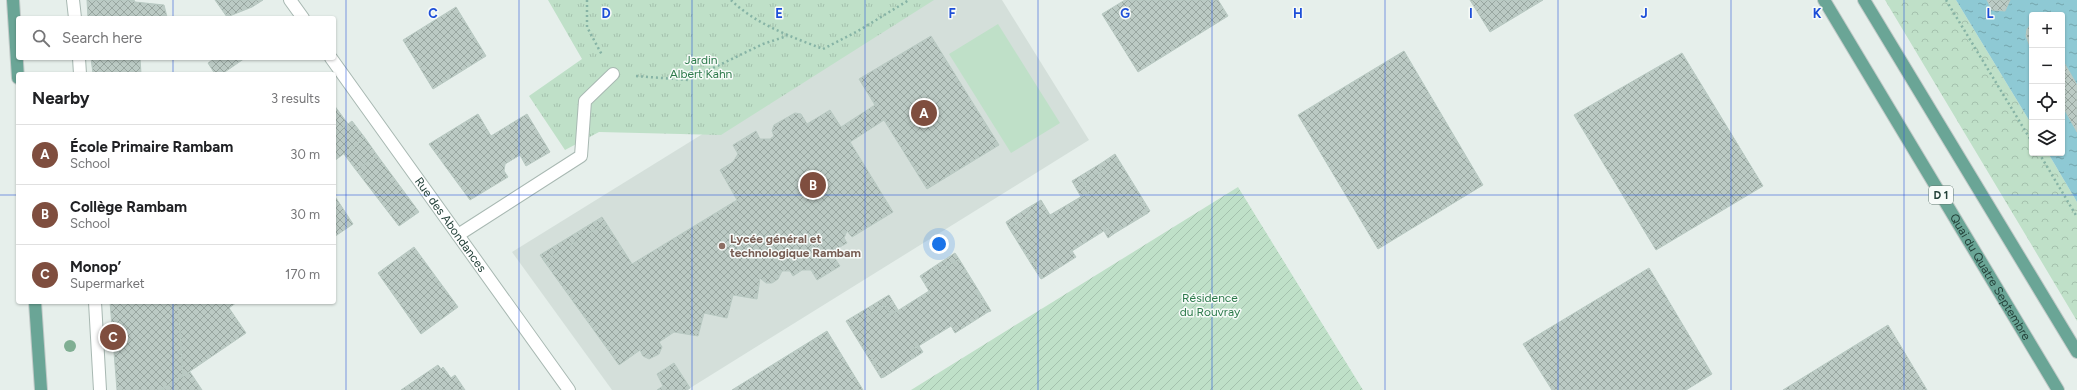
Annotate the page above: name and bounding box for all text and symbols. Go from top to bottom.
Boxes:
text: C [428,6,438,21]
text: D [601,6,611,21]
text: E [775,6,783,21]
text: F [948,6,956,21]
text: G [1120,6,1130,21]
text: H [1293,6,1303,21]
text: I [1469,6,1473,21]
text: J [1640,6,1648,21]
text: K [1813,6,1822,21]
text: L [1987,6,1994,21]
map controls [2029,12,2065,156]
button: + [2029,12,2065,48]
search box [16,16,336,60]
icon: search [30,27,52,49]
text: Search here [62,29,142,47]
button: − [2029,48,2065,84]
park label: Jardin Albert Kahn [670,53,733,81]
button: locate [2029,84,2065,120]
text: Nearby [32,88,90,108]
text: 3 results [271,91,320,106]
pin: A [911,98,937,128]
button: layers [2029,120,2065,156]
text: École Primaire Rambam [70,138,233,156]
text: A [40,147,50,162]
text: 30 m [290,147,320,162]
text: School [70,156,110,171]
pin: B [800,170,826,200]
street label: Rue des Abondances [412,174,489,275]
road number: D 1 [1929,186,1953,204]
text: Collège Rambam [70,198,187,216]
text: B [41,207,49,222]
text: 30 m [290,207,320,222]
street label: Quai du Quatre Septembre [1947,211,2034,343]
text: School [70,216,110,231]
place label: Lycée général et technologique Rambam [730,232,861,260]
your location [929,234,949,254]
marker: Lycée général et technologique Rambam [717,241,727,251]
text: Monop’ [70,258,121,276]
text: C [40,267,50,282]
text: 170 m [285,267,320,282]
text: Supermarket [70,276,145,291]
park label: Résidence du Rouvray [1180,291,1241,319]
pin: C [100,322,126,352]

